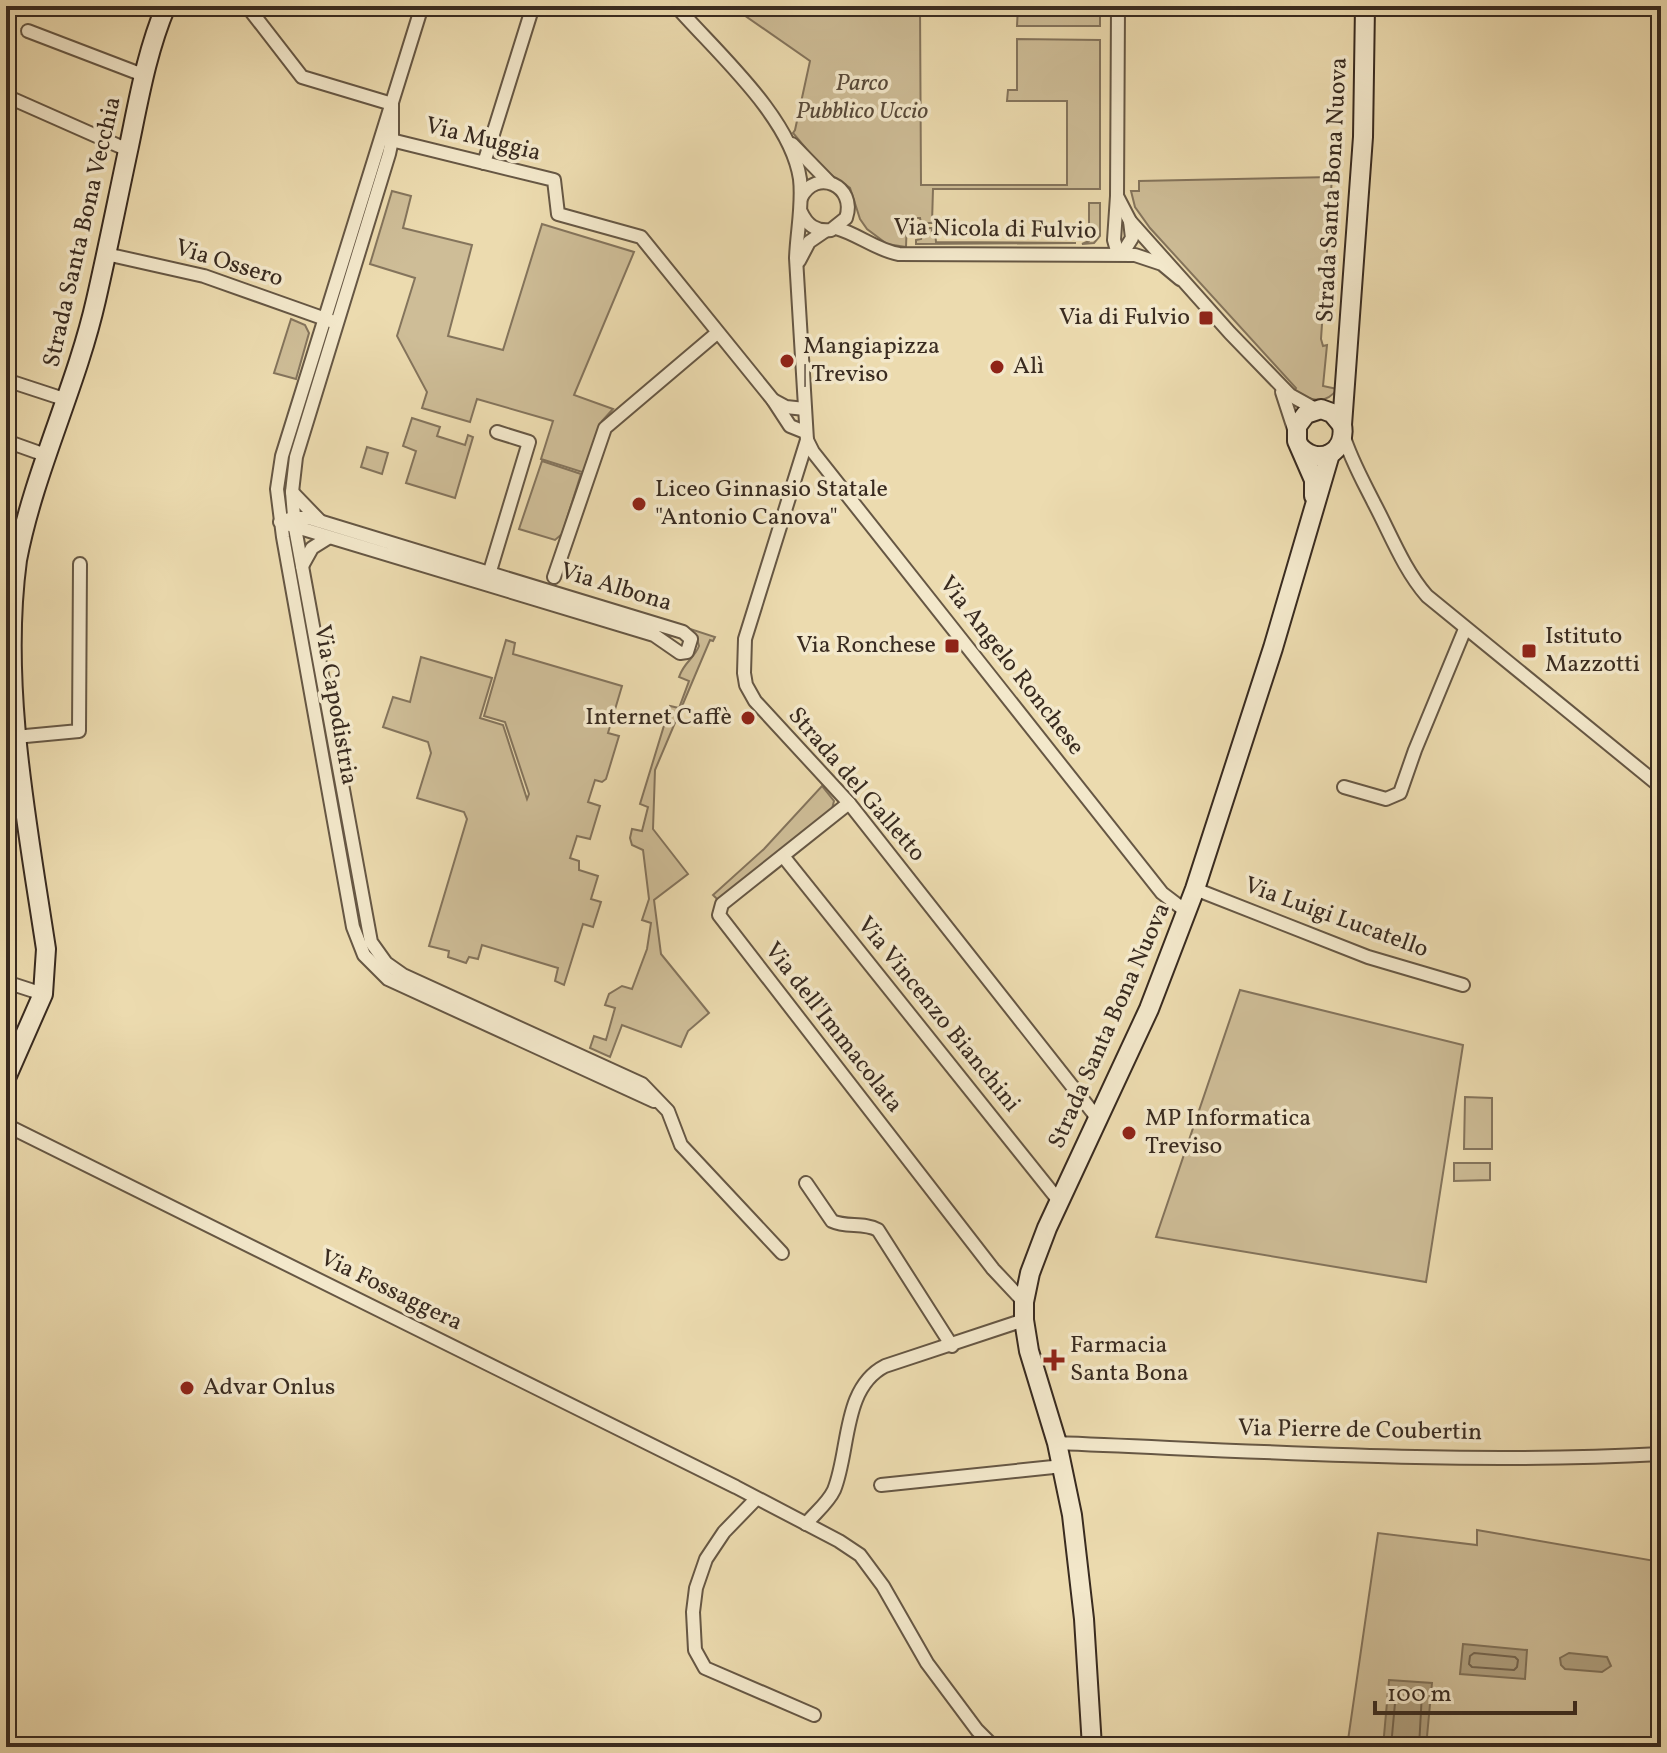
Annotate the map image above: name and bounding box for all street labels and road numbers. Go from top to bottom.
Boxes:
street label: Strada Santa Bona Nuova [1309,56,1357,324]
street label: Strada Santa Bona Vecchia [35,93,131,371]
street label: Via Muggia [421,109,545,171]
street label: Via Nicola di Fulvio [893,211,1097,249]
street label: Via Ossero [171,231,287,297]
street label: Via Albona [556,555,676,621]
street label: Via Angelo Ronchese [930,569,1092,763]
street label: Via Capodistria [304,622,366,788]
street label: Strada del Galletto [779,700,933,870]
street label: Via Luigi Lucatello [1239,869,1433,967]
street label: Strada Santa Bona Nuova [1040,898,1180,1154]
street label: Via Vincenzo Bianchini [848,910,1028,1120]
street label: Via dell'Immacolata [755,935,911,1121]
street label: Via Fossaggera [314,1242,468,1340]
street label: Via Pierre de Coubertin [1238,1412,1482,1450]

